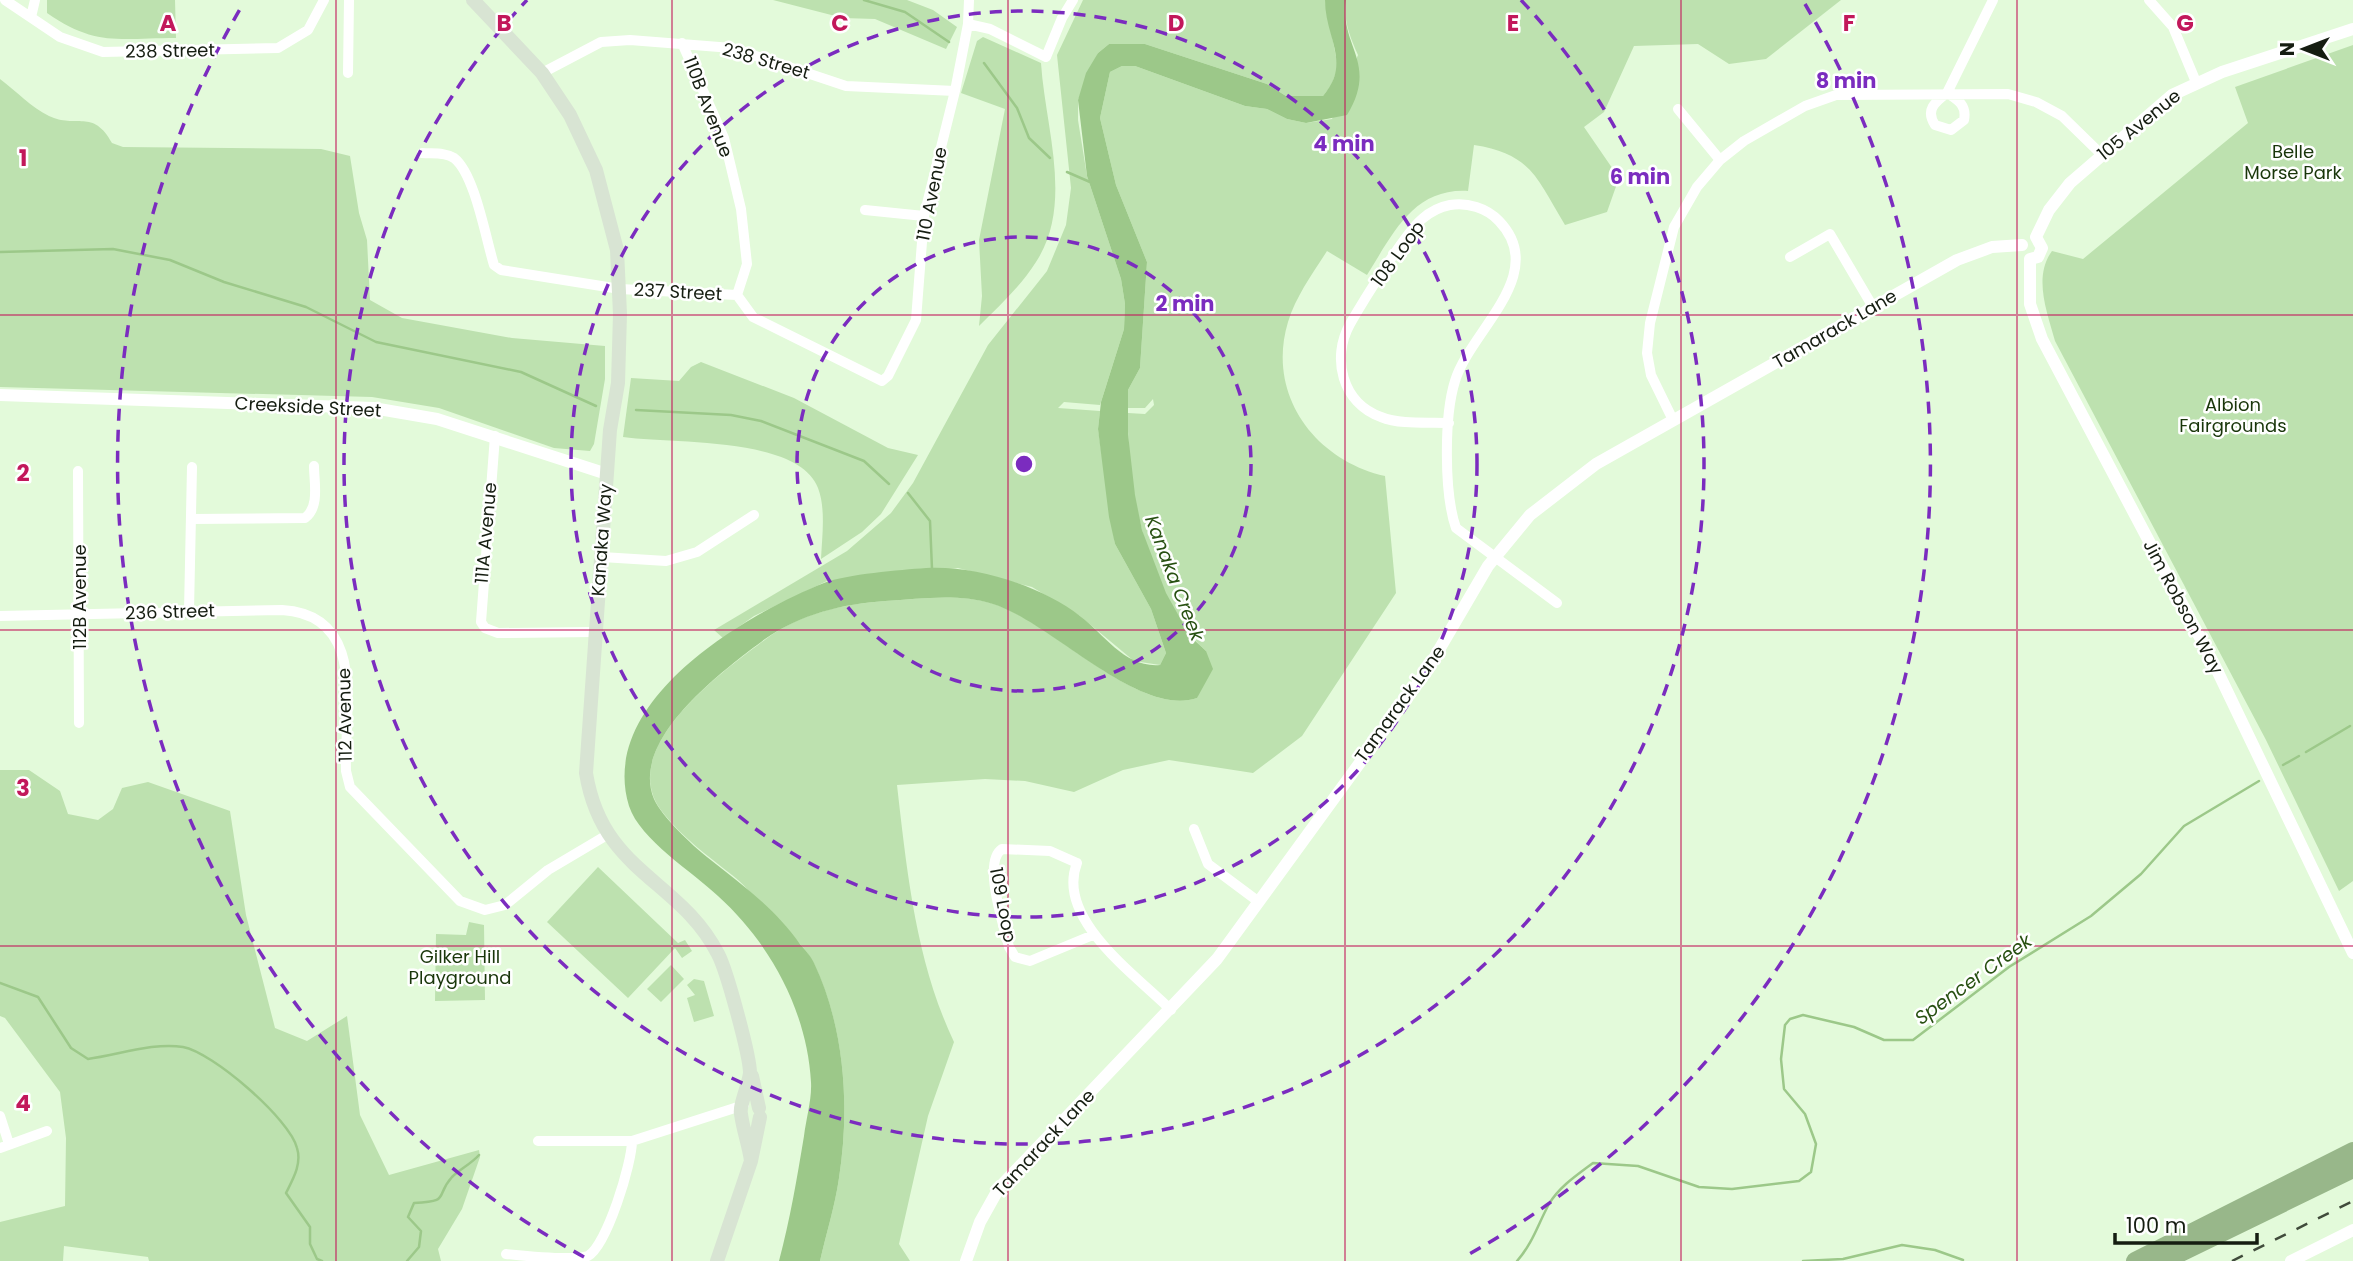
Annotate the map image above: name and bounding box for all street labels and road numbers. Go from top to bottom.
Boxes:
street label: 238 Street [720,36,813,85]
street label: 238 Street [125,37,215,64]
street label: 110B Avenue [678,53,739,161]
street label: 105 Avenue [2092,83,2186,166]
street label: 110 Avenue [910,145,953,243]
street label: 108 Loop [1365,216,1430,292]
street label: 237 Street [633,277,723,306]
street label: Tamarack Lane [1768,283,1901,374]
street label: Creekside Street [234,390,382,423]
street label: 111A Avenue [469,481,502,585]
street label: Kanaka Way [585,483,618,597]
street label: Jim Robson Way [2137,535,2229,678]
street label: 112B Avenue [67,544,92,650]
street label: 236 Street [125,597,215,626]
street label: Tamarack Lane [1349,640,1451,767]
street label: 112 Avenue [331,668,358,762]
street label: 109 Loop [984,865,1023,945]
street label: Tamarack Lane [987,1083,1100,1202]

